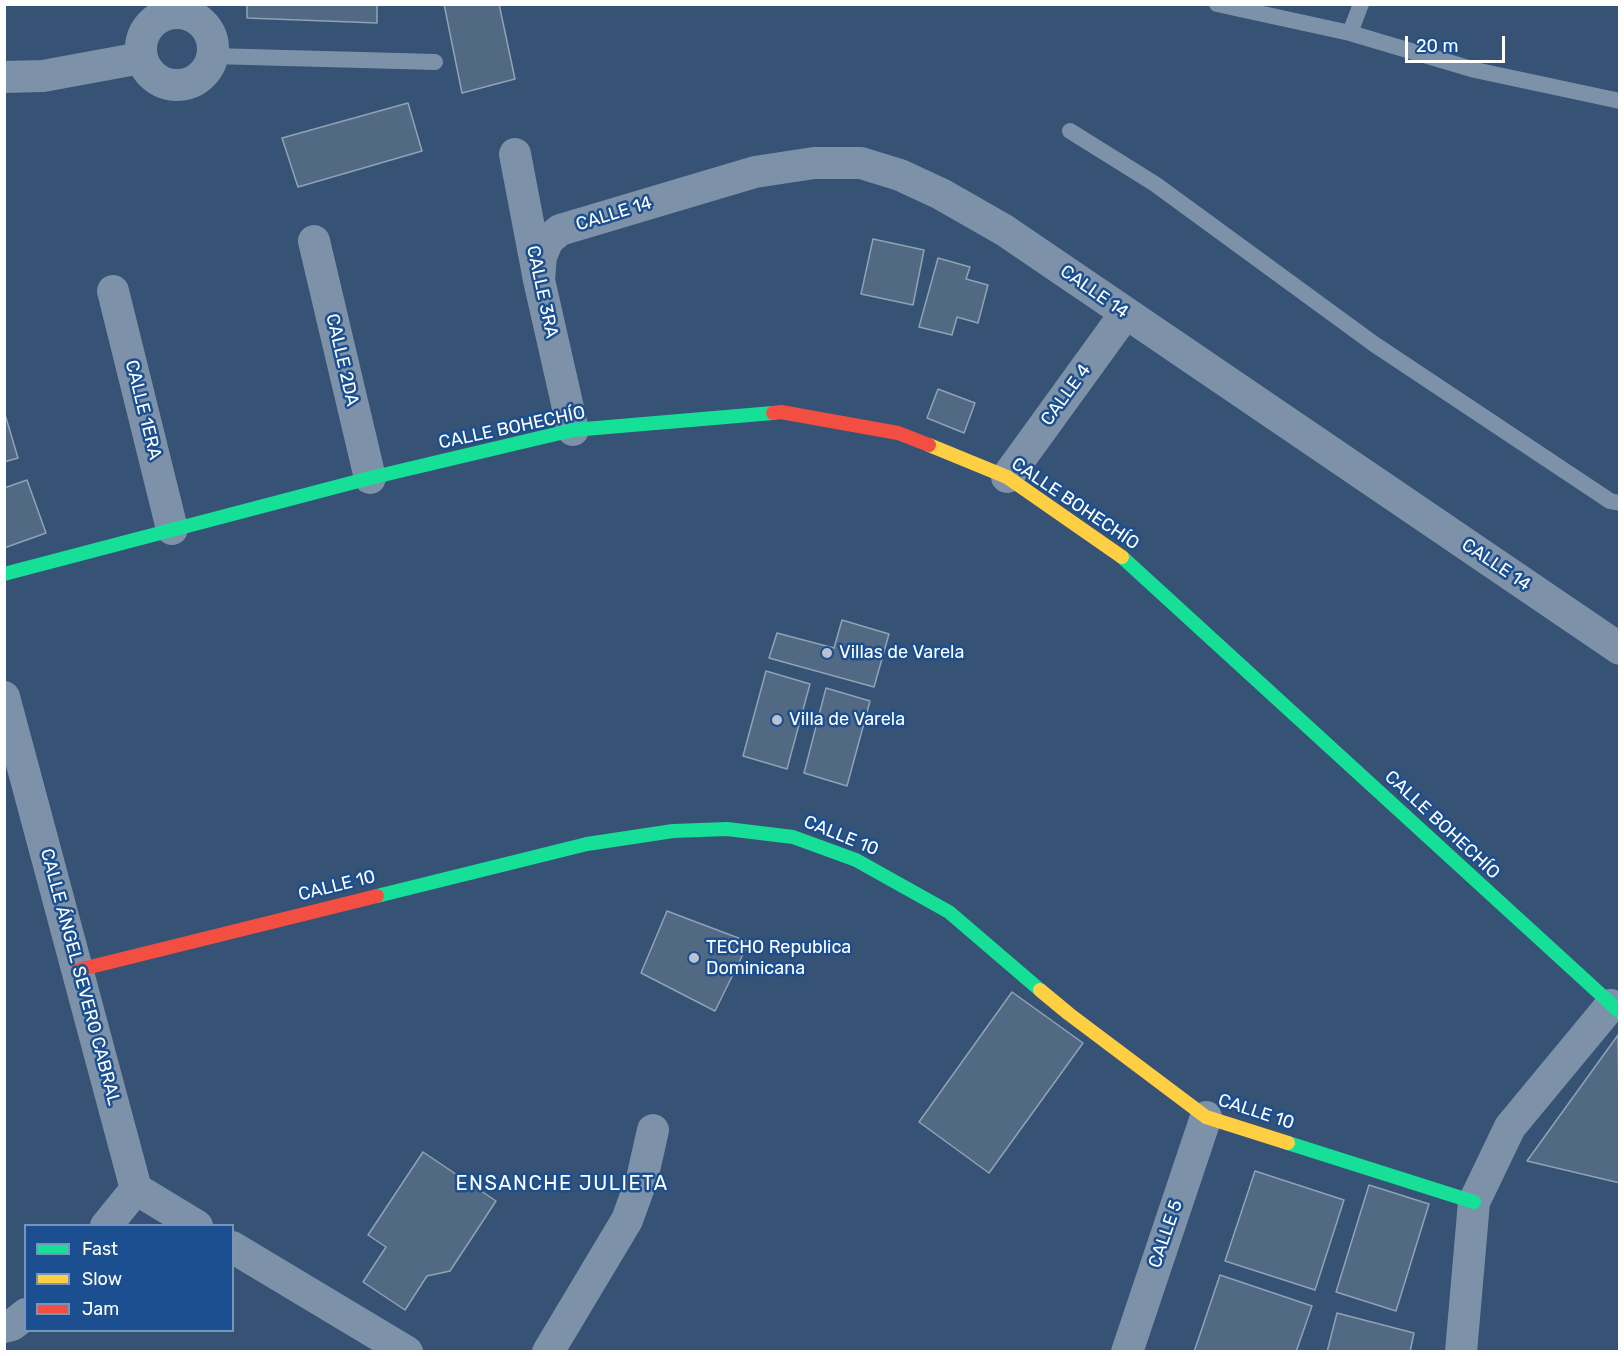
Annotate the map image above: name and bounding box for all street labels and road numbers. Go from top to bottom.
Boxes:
street label: CALLE 14 [573,192,655,236]
street label: CALLE 3RA [522,244,562,340]
street label: CALLE 14 [1056,261,1132,323]
street label: CALLE 2DA [321,312,363,408]
street label: CALLE 1ERA [120,358,166,462]
street label: CALLE 4 [1036,360,1096,430]
street label: CALLE BOHECHÍO [437,402,587,454]
street label: CALLE BOHECHÍO [1007,453,1143,555]
street label: CALLE 14 [1457,534,1535,596]
street label: CALLE BOHECHÍO [1380,766,1504,884]
street label: CALLE 10 [800,811,882,861]
street label: CALLE ÁNGEL SEVERO CABRAL [35,846,125,1108]
street label: CALLE 10 [296,866,378,906]
street label: CALLE 10 [1215,1090,1297,1134]
street label: CALLE 5 [1144,1197,1188,1271]

